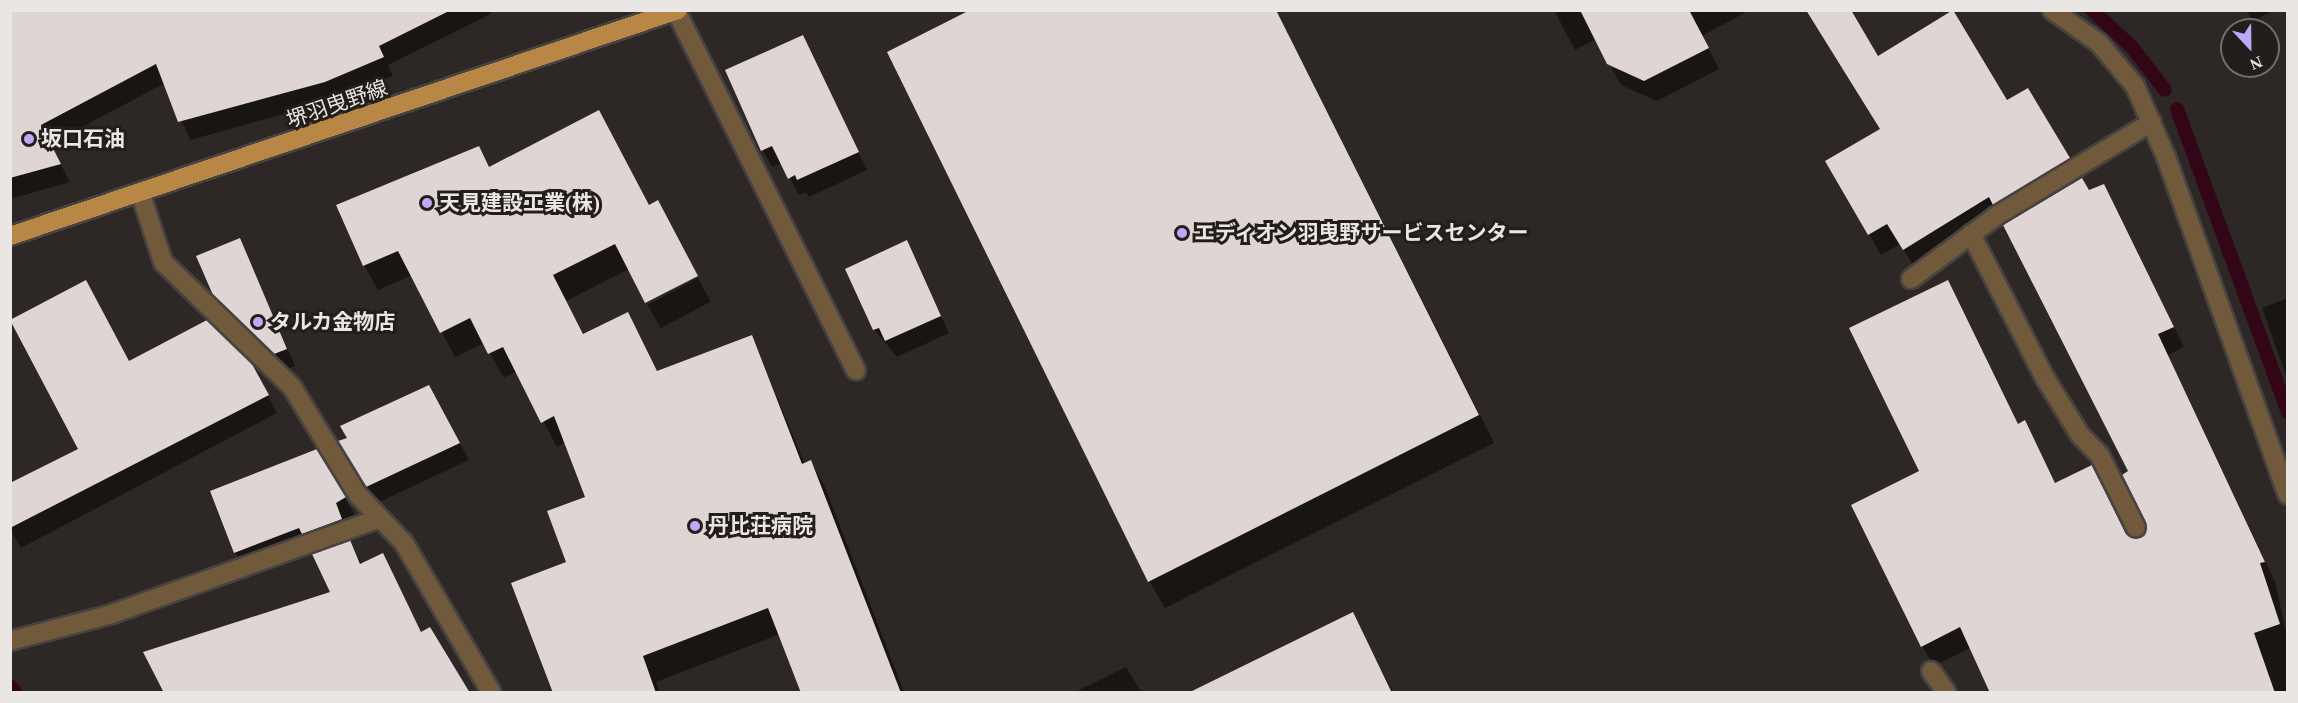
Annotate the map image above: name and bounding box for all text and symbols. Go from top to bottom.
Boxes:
north arrow [2220,18,2280,78]
text: N [2248,53,2265,73]
street label: 堺羽曳野線 [283,75,391,133]
place label: 坂口石油 [41,126,125,152]
marker: 坂口石油 [22,132,36,146]
place label: 天見建設工業(株) [439,190,600,216]
marker: 天見建設工業(株) [420,196,434,210]
place label: エディオン羽曳野サービスセンター [1194,220,1530,246]
marker: エディオン羽曳野サービスセンター [1175,226,1189,240]
place label: タルカ金物店 [270,309,396,335]
marker: タルカ金物店 [251,315,265,329]
place label: 丹比荘病院 [708,513,813,539]
marker: 丹比荘病院 [686,517,704,535]

